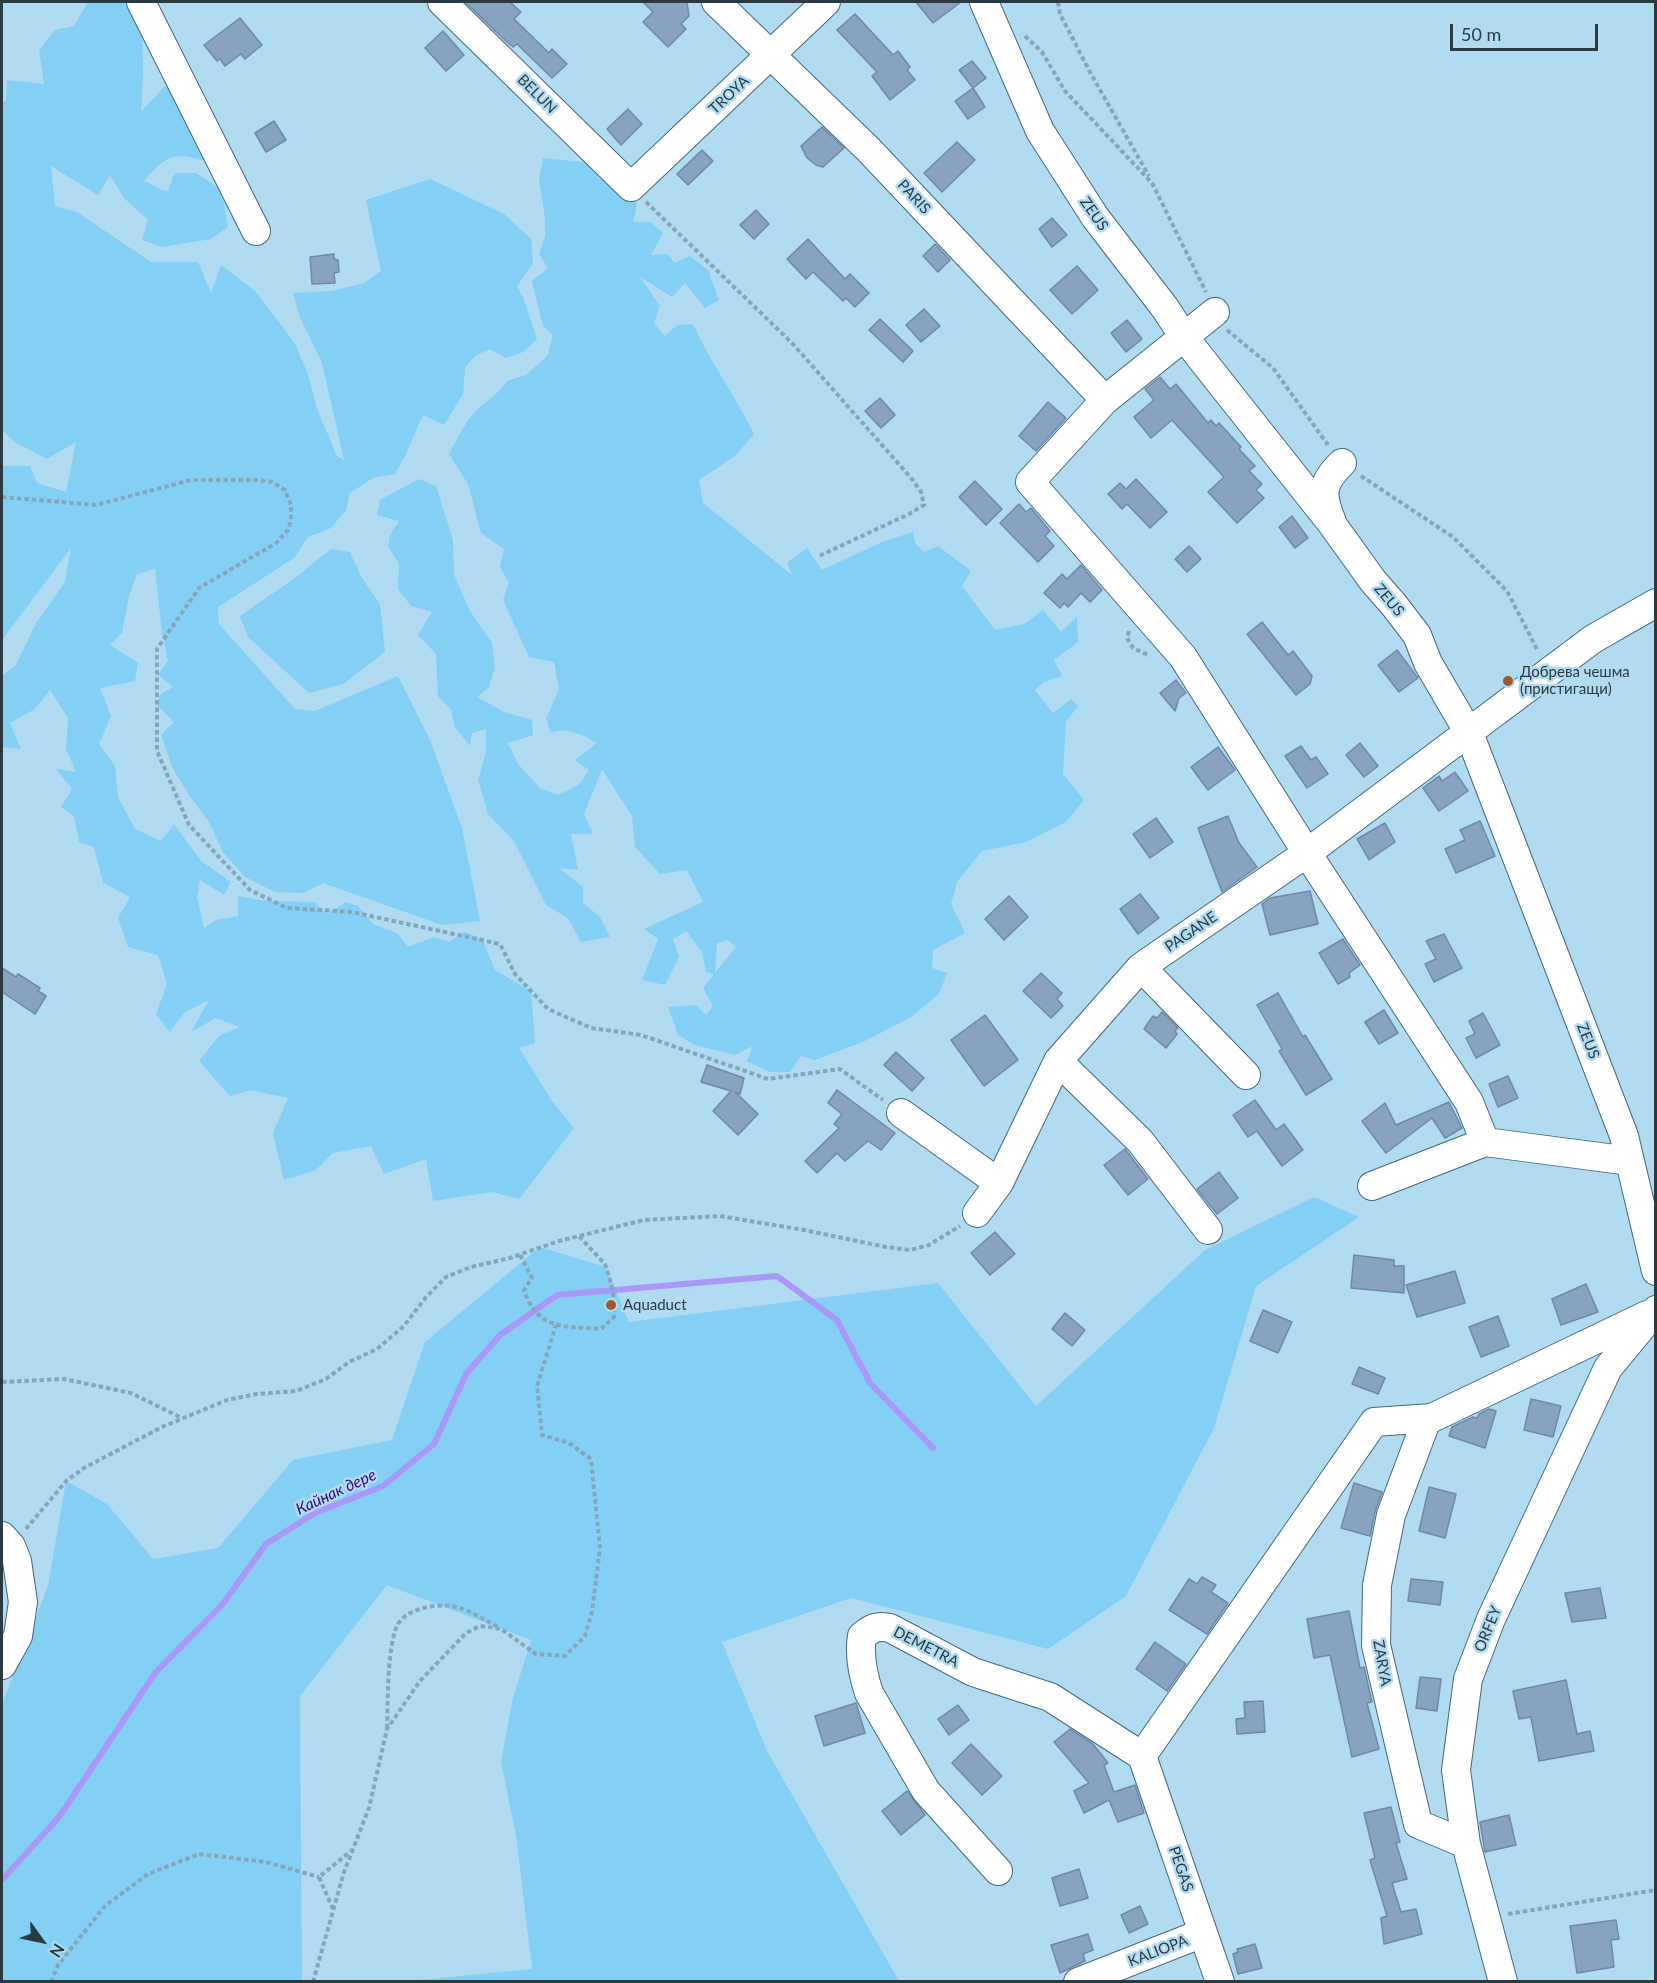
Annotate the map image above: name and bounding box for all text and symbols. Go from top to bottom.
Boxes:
scale bar [1453,12,1602,50]
text: 50 m [1461,23,1501,45]
street label: BELUN [514,71,560,117]
street label: TROYA [705,72,753,118]
street label: PARIS [894,176,934,218]
street label: ZEUS [1076,194,1112,234]
street label: ZEUS [1370,580,1408,620]
place label: Добрева чешма (пристигащи) [1520,663,1630,698]
marker: Добрева чешма (пристигащи) [1501,674,1515,688]
street label: PAGANE [1161,908,1221,956]
street label: ZEUS [1573,1021,1603,1061]
place label: Aquaduct [623,1296,687,1314]
marker: Aquaduct [604,1298,618,1312]
water label: Кайнак дере [293,1465,379,1519]
street label: ORFEY [1471,1603,1505,1655]
street label: DEMETRA [890,1623,962,1671]
street label: ZARYA [1369,1638,1395,1688]
street label: PEGAS [1165,1844,1197,1894]
north arrow [12,1911,72,1971]
street label: KALIOPA [1126,1931,1190,1971]
text: N [46,1941,69,1961]

